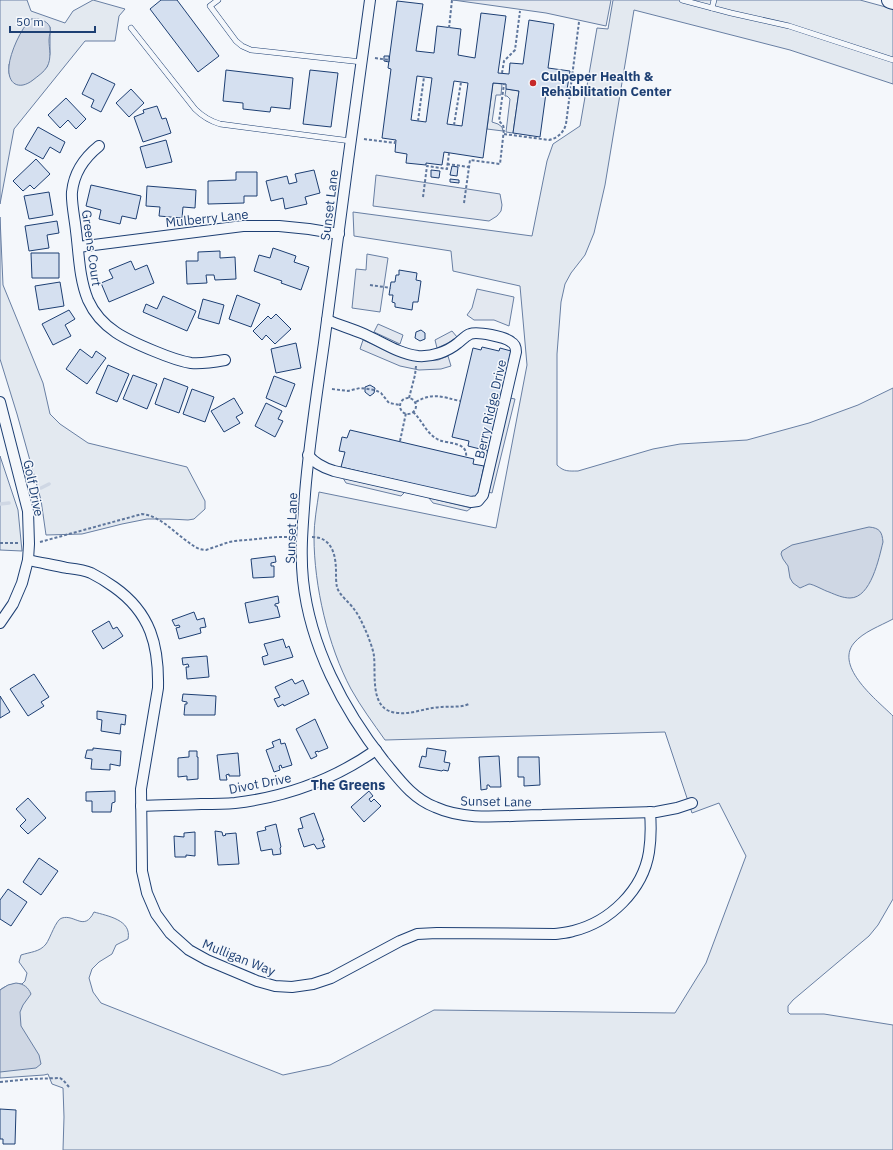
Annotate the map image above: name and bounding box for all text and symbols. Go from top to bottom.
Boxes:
scale bar [10,8,95,34]
text: 50 m [16,14,44,29]
place label: Culpeper Health & Rehabilitation Center [541,68,671,100]
marker: Culpeper Health & Rehabilitation Center [528,78,538,88]
street label: Sunset Lane [317,169,342,242]
street label: Mulberry Lane [165,206,249,231]
street label: Greens Court [78,209,105,287]
street label: Berry Ridge Drive [471,358,510,460]
street label: Golf Drive [19,458,48,518]
street label: Sunset Lane [282,492,301,564]
street label: Divot Drive [227,769,293,798]
district label: The Greens [311,776,385,794]
street label: Sunset Lane [460,792,532,811]
street label: Mulligan Way [200,935,278,980]

